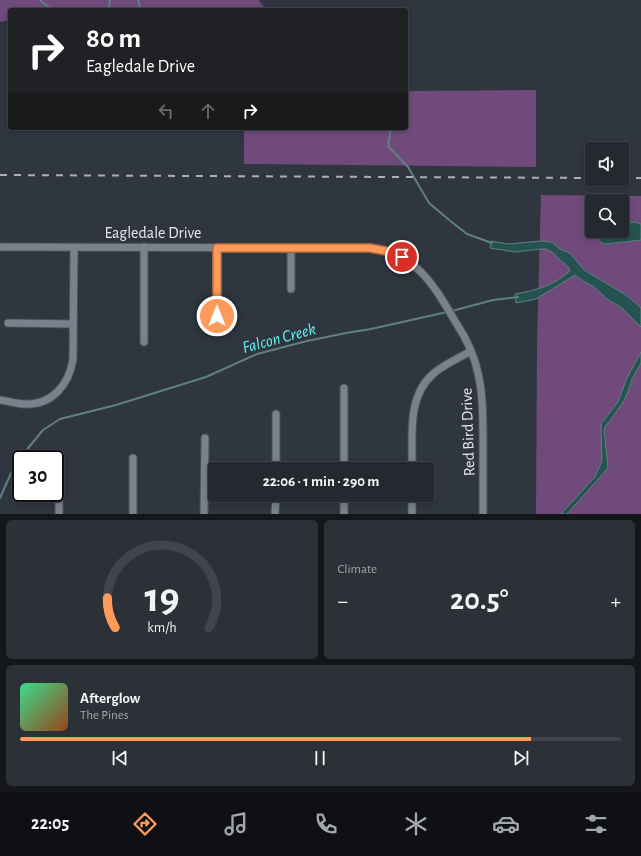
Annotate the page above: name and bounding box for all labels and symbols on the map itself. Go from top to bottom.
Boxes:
street label: Eagledale Drive [105,225,201,241]
pin [385,240,419,274]
position arrow [196,295,238,337]
water label: Falcon Creek [240,320,318,356]
street label: Red Bird Drive [458,388,478,476]
speed limit sign: 30 [12,450,64,502]

